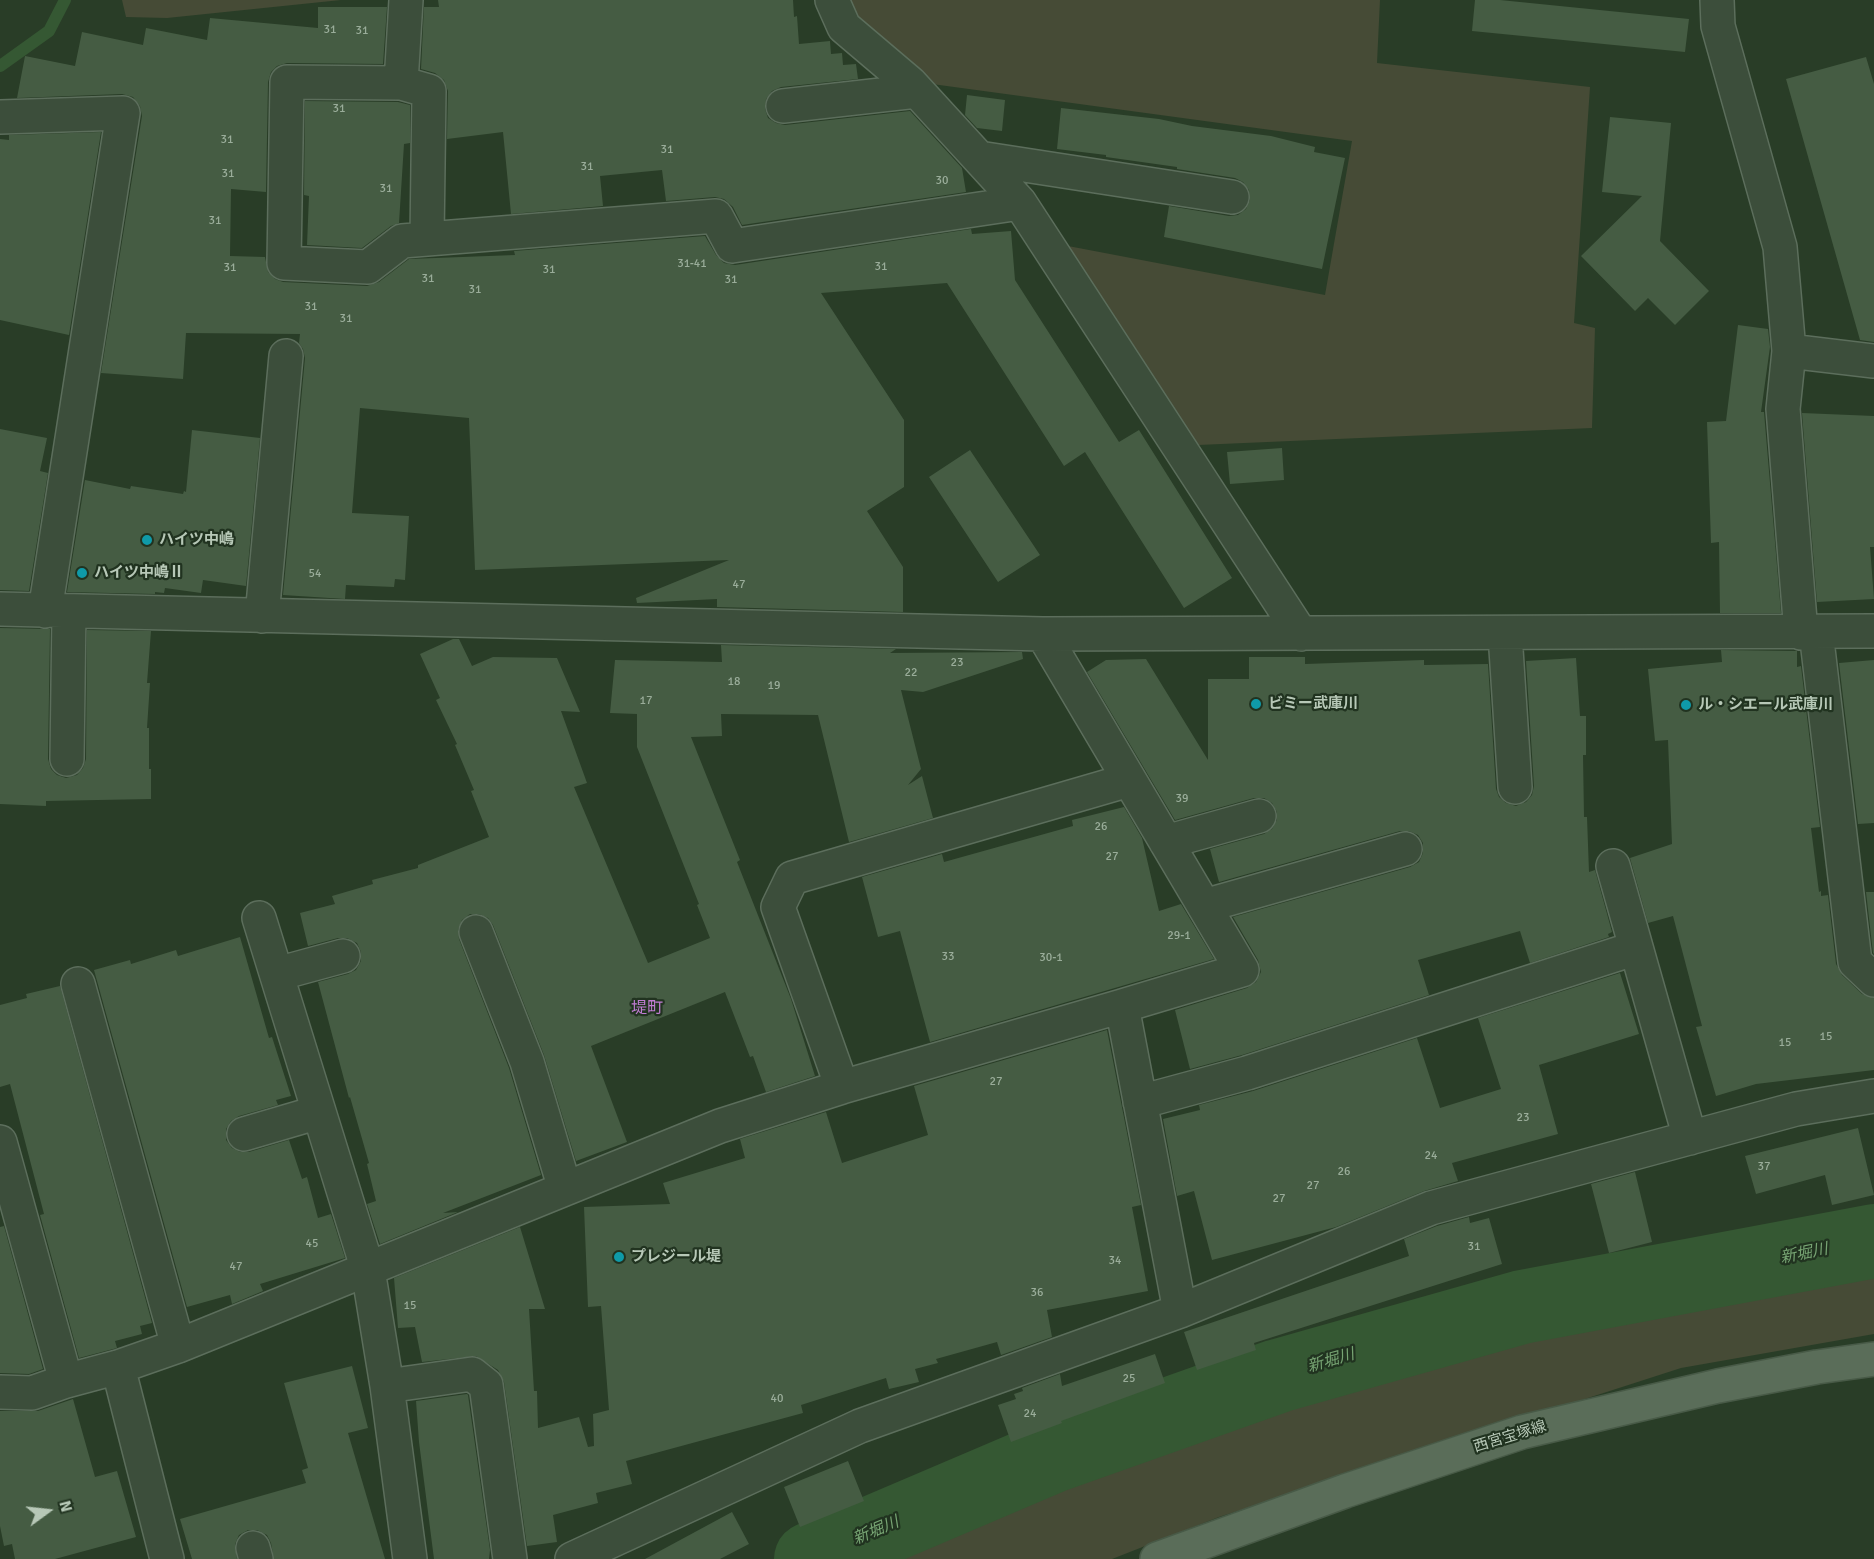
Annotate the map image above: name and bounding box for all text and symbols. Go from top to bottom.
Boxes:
house number: 31 [324,23,336,37]
house number: 31 [356,24,368,38]
house number: 31 [333,102,345,116]
house number: 31 [221,133,233,147]
house number: 31 [661,143,673,157]
house number: 31 [581,160,593,174]
house number: 31 [222,167,234,181]
house number: 30 [936,174,948,188]
house number: 31 [380,182,392,196]
house number: 31 [209,214,221,228]
house number: 31-41 [677,257,707,271]
house number: 31 [875,260,887,274]
house number: 31 [224,261,236,275]
house number: 31 [543,263,555,277]
house number: 31 [422,272,434,286]
house number: 31 [725,273,737,287]
house number: 31 [469,283,481,297]
house number: 31 [305,300,317,314]
house number: 31 [340,312,352,326]
place label: ハイツ中嶋 [159,531,234,549]
marker: ハイツ中嶋 [140,533,154,547]
place label: ハイツ中嶋Ⅱ [94,564,184,582]
marker: ハイツ中嶋Ⅱ [75,566,89,580]
house number: 54 [309,567,321,581]
house number: 47 [733,578,745,592]
house number: 23 [951,656,963,670]
house number: 22 [905,666,917,680]
house number: 18 [728,675,740,689]
house number: 19 [768,679,780,693]
house number: 17 [640,694,652,708]
place label: ビミー武庫川 [1268,695,1358,713]
place label: ル・シエール武庫川 [1698,696,1833,714]
marker: ビミー武庫川 [1249,697,1263,711]
marker: ル・シエール武庫川 [1679,698,1693,712]
house number: 39 [1176,792,1188,806]
house number: 26 [1095,820,1107,834]
house number: 27 [1106,850,1118,864]
house number: 29-1 [1167,929,1191,943]
house number: 33 [942,950,954,964]
house number: 30-1 [1039,951,1063,965]
district label: 堤町 [631,999,663,1019]
house number: 15 [1820,1030,1832,1044]
house number: 15 [1779,1036,1791,1050]
house number: 27 [990,1075,1002,1089]
house number: 23 [1517,1111,1529,1125]
house number: 24 [1425,1149,1437,1163]
house number: 37 [1758,1160,1770,1174]
house number: 26 [1338,1165,1350,1179]
house number: 27 [1307,1179,1319,1193]
house number: 27 [1273,1192,1285,1206]
house number: 45 [306,1237,318,1251]
house number: 31 [1468,1240,1480,1254]
water label: 新堀川 [1779,1240,1829,1268]
place label: プレジール堤 [631,1248,721,1266]
marker: プレジール堤 [612,1250,626,1264]
house number: 34 [1109,1254,1121,1268]
house number: 47 [230,1260,242,1274]
house number: 36 [1031,1286,1043,1300]
house number: 15 [404,1299,416,1313]
water label: 新堀川 [1305,1345,1357,1377]
house number: 25 [1123,1372,1135,1386]
house number: 40 [771,1392,783,1406]
house number: 24 [1024,1407,1036,1421]
street label: 西宮宝塚線 [1472,1417,1548,1457]
north arrow [18,1481,78,1541]
text: N [54,1498,76,1514]
water label: 新堀川 [850,1513,902,1549]

